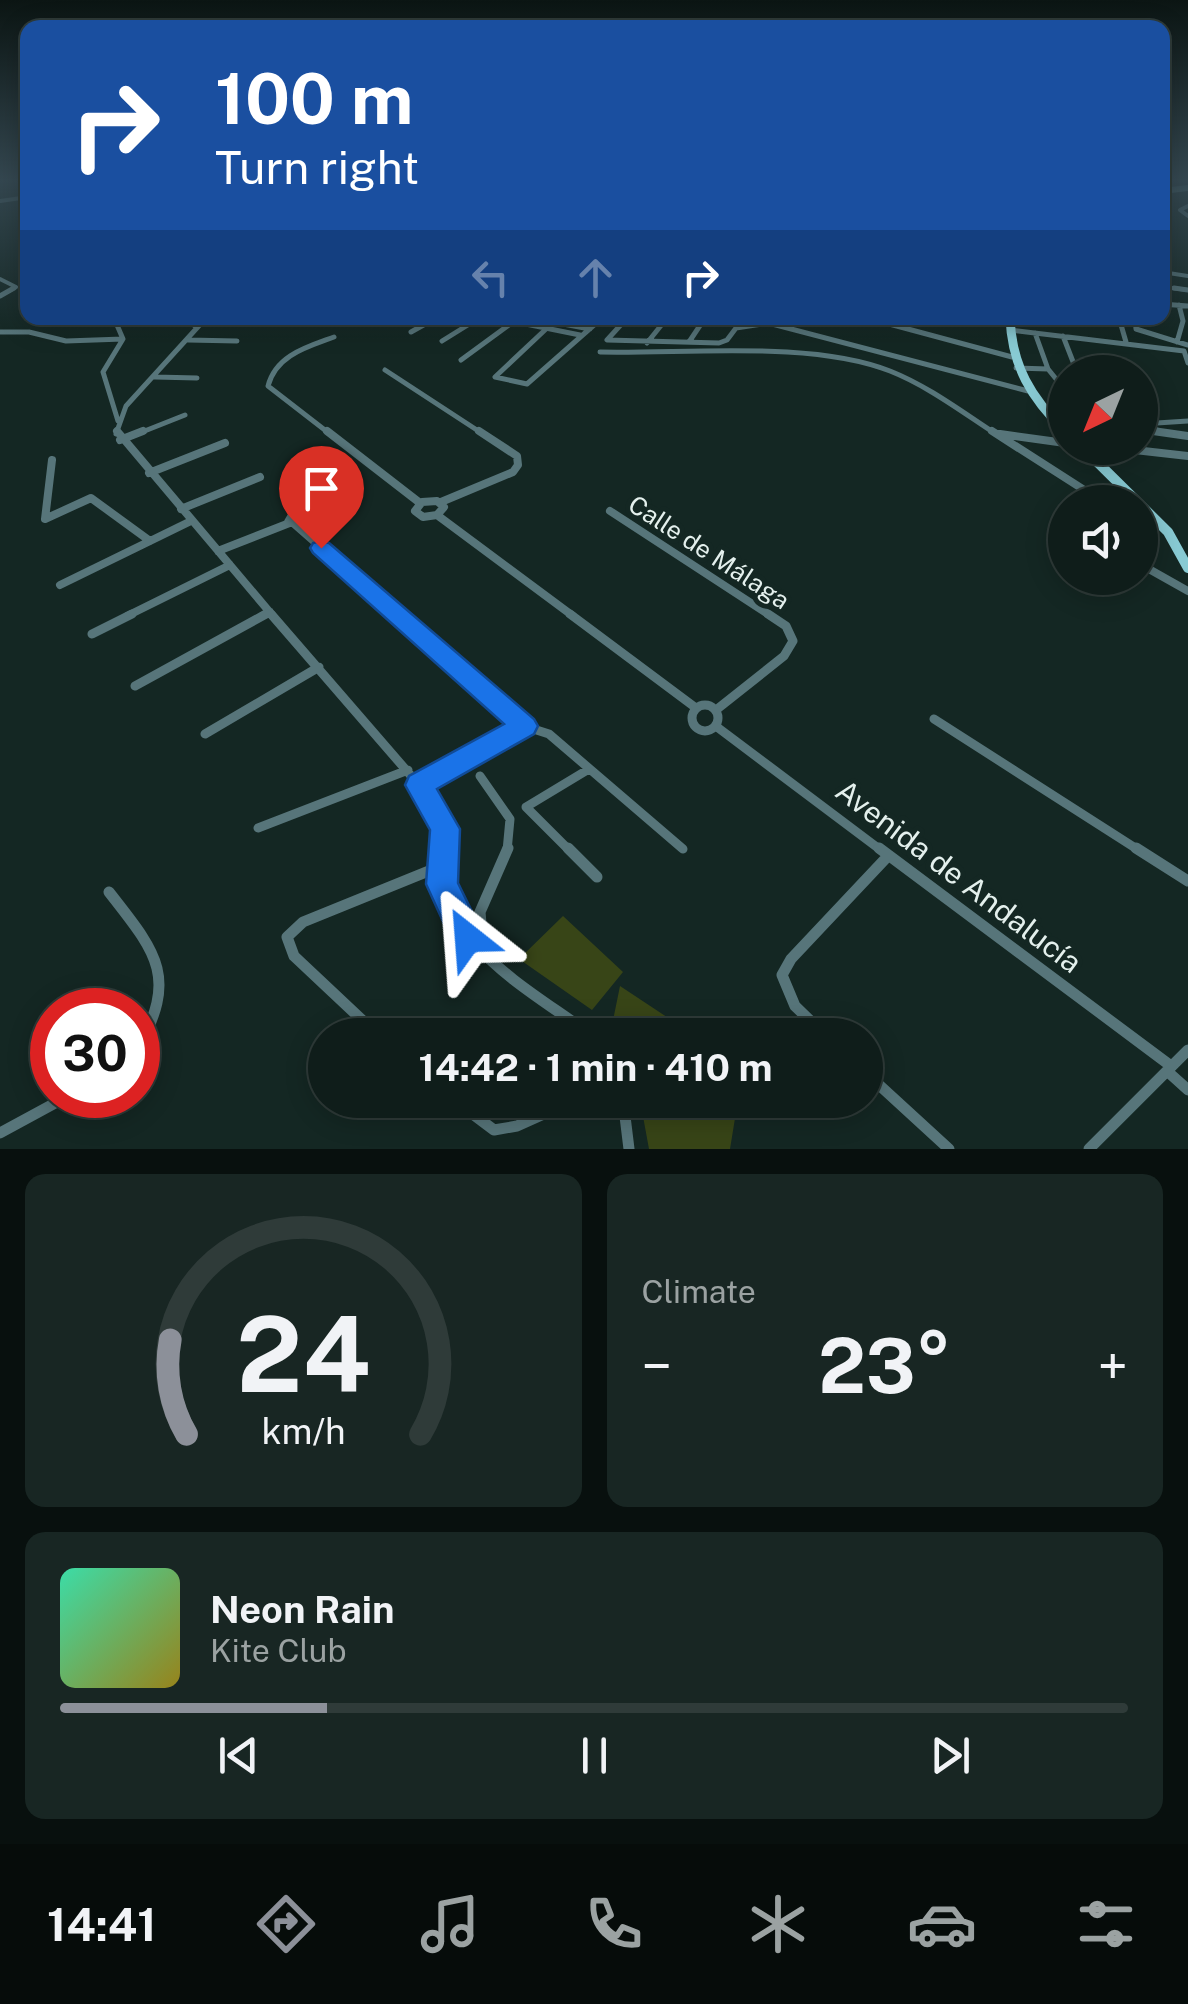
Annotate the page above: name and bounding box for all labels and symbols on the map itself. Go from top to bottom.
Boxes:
north arrow [1048,355,1158,465]
pin [279,446,364,549]
street label: Calle de Málaga [623,489,795,615]
street label: Avenida de Andalucía [829,772,1089,980]
position arrow [416,886,520,990]
speed limit sign: 30 [30,988,160,1118]

